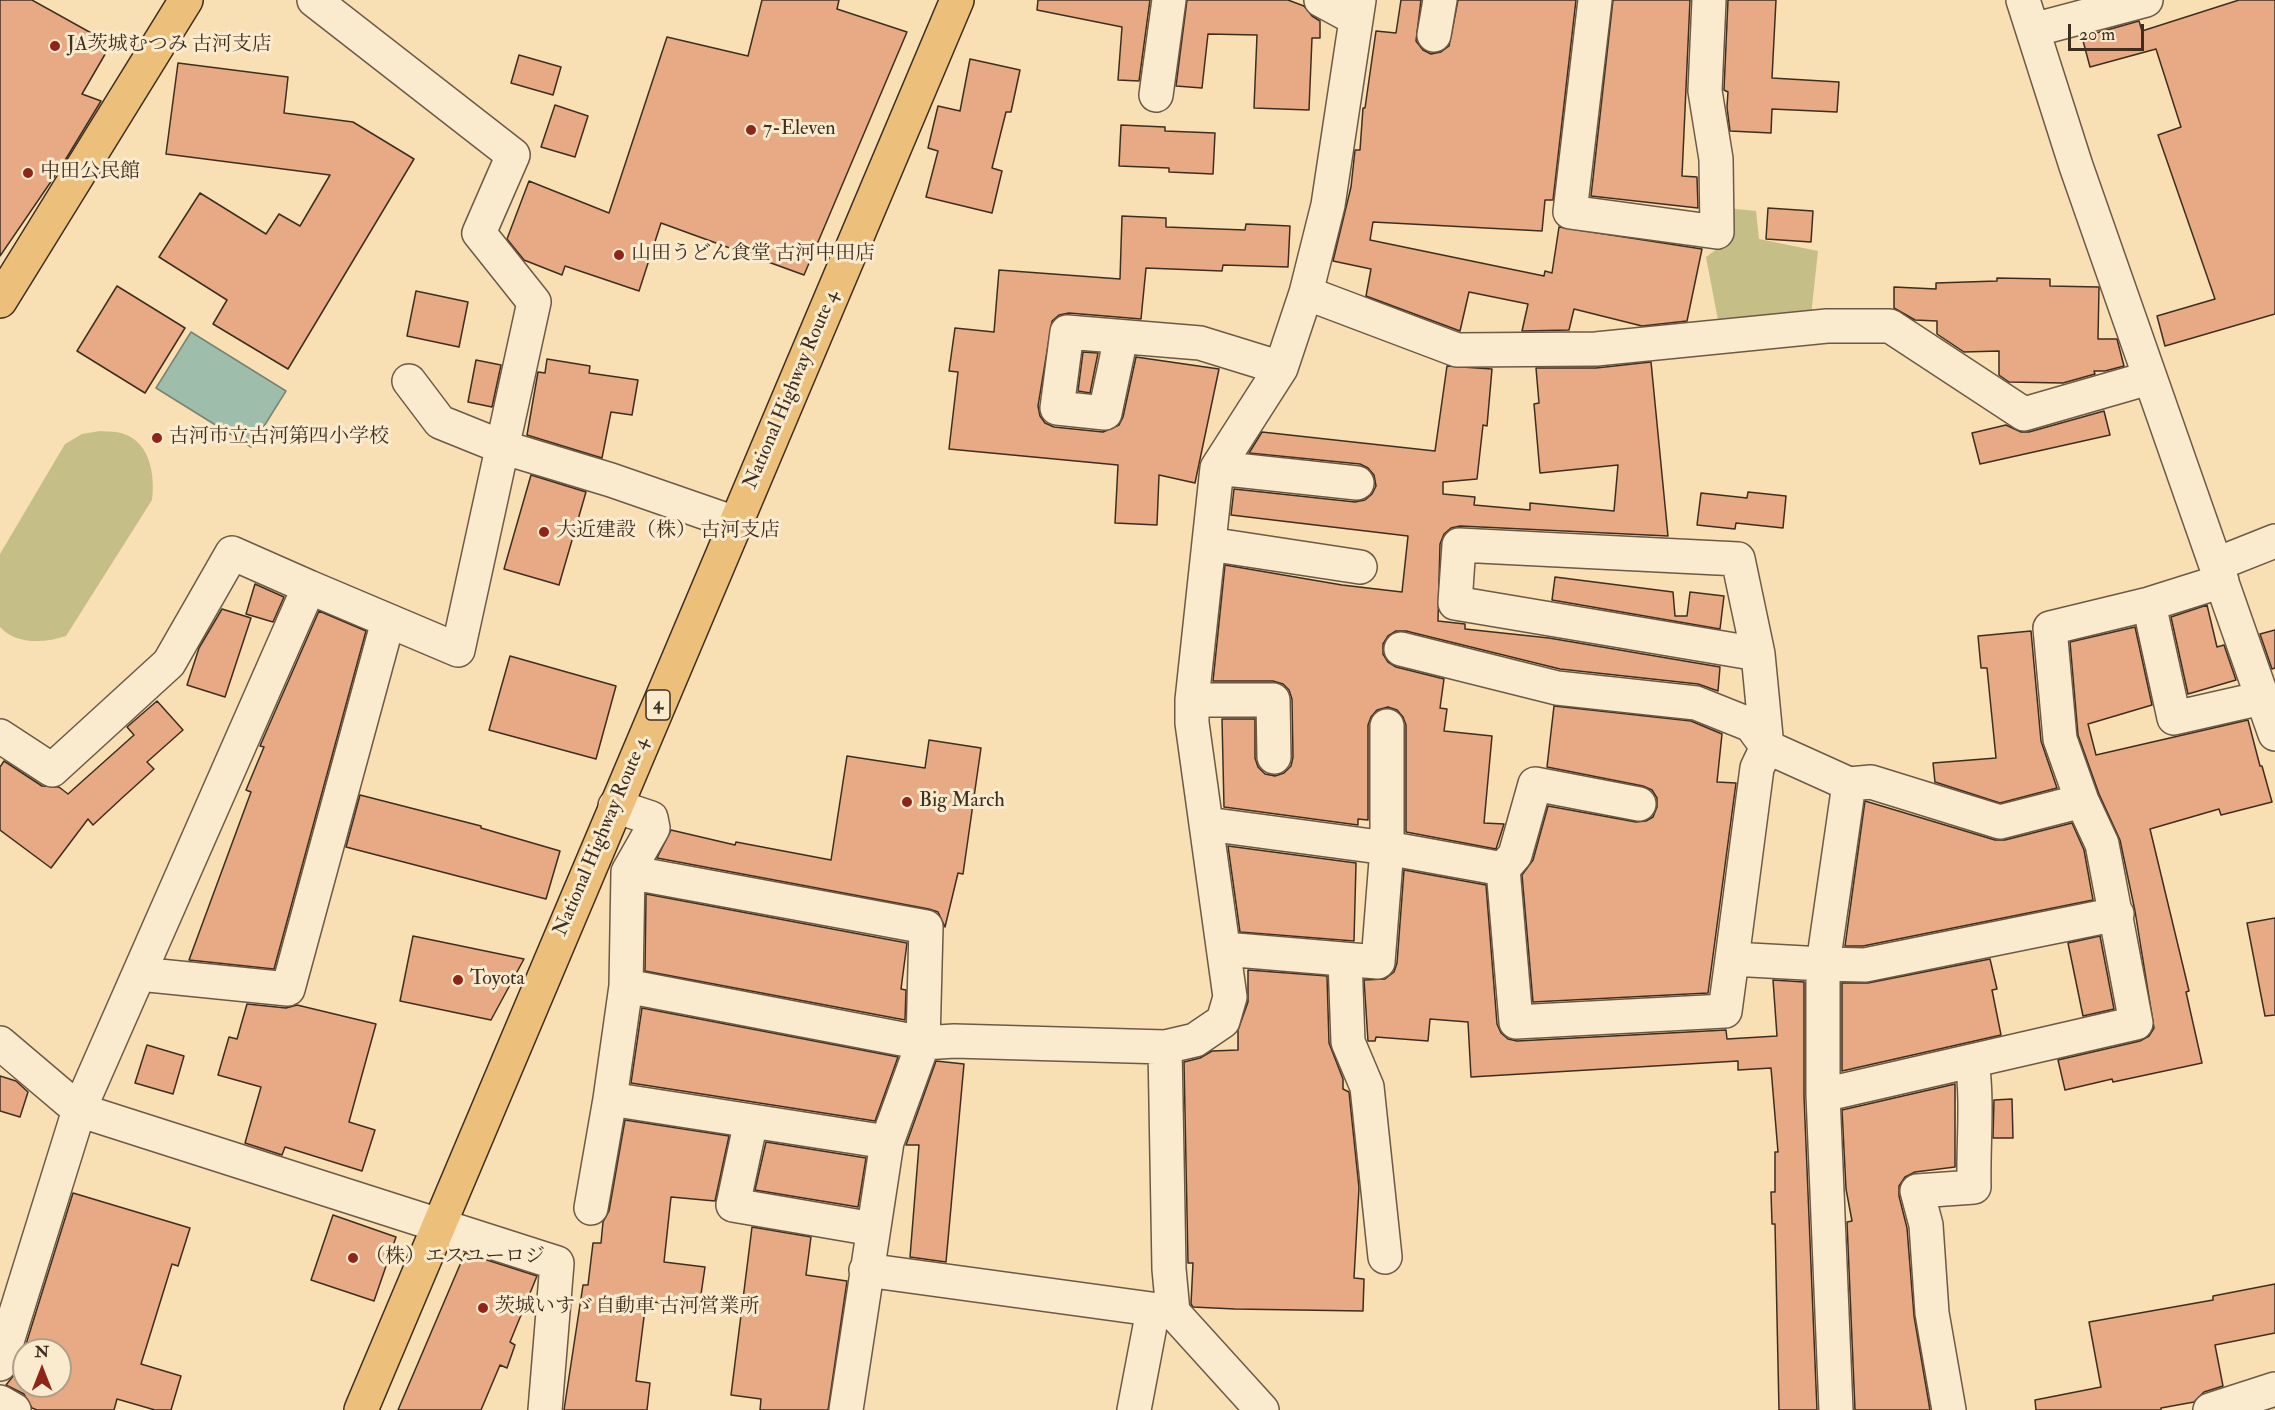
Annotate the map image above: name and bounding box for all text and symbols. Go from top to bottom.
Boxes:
scale bar [2071,12,2148,50]
text: 20 m [2079,23,2115,46]
place label: JA茨城むつみ 古河支店 [67,34,272,58]
marker: JA茨城むつみ 古河支店 [48,39,62,53]
place label: 7-Eleven [763,118,836,142]
marker: 7-Eleven [744,123,758,137]
place label: 中田公民館 [40,161,140,185]
marker: 中田公民館 [21,166,35,180]
place label: 山田うどん食堂 古河中田店 [631,243,875,267]
marker: 山田うどん食堂 古河中田店 [612,248,626,262]
street label: National Highway Route 4 [739,287,845,493]
place label: 古河市立古河第四小学校 [169,426,389,450]
marker: 古河市立古河第四小学校 [150,431,164,445]
place label: 大近建設（株） 古河支店 [556,520,780,544]
marker: 大近建設（株） 古河支店 [537,525,551,539]
road number: 4 [646,690,670,720]
street label: National Highway Route 4 [549,734,655,940]
place label: Big March [919,790,1005,814]
marker: Big March [900,795,914,809]
place label: Toyota [470,968,525,992]
marker: Toyota [451,973,465,987]
place label: （株）エスユーロジ [365,1246,545,1270]
marker: （株）エスユーロジ [346,1251,360,1265]
place label: 茨城いすゞ自動車 古河営業所 [495,1296,759,1320]
marker: 茨城いすゞ自動車 古河営業所 [476,1301,490,1315]
north arrow [12,1338,72,1398]
text: N [35,1342,49,1362]

